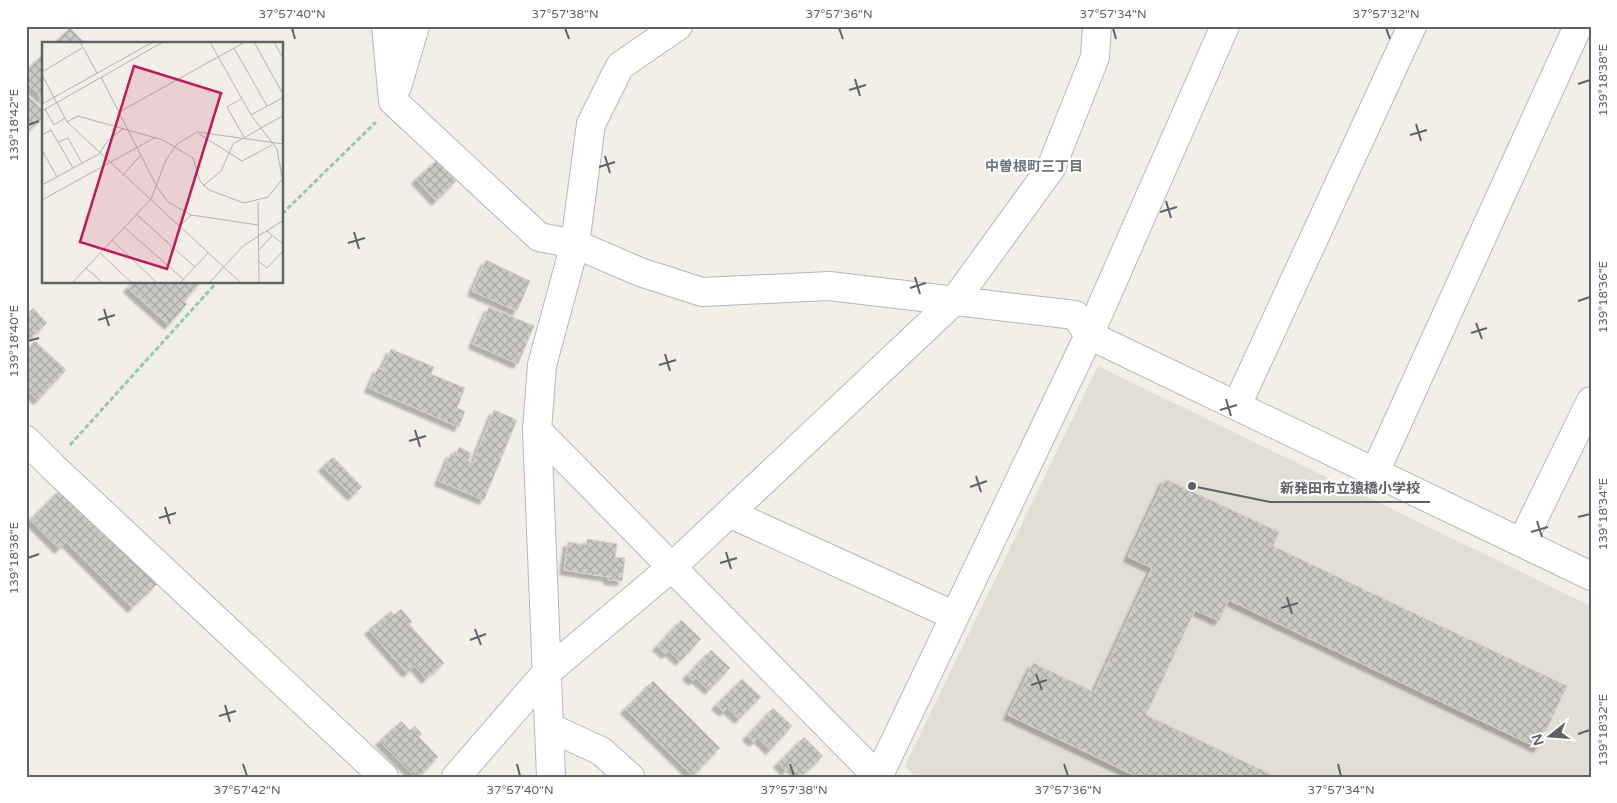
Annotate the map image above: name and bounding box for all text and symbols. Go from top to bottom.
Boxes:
text: 37°57'40"N [258,7,326,21]
text: 37°57'38"N [531,7,599,21]
text: 37°57'36"N [805,7,873,21]
text: 37°57'34"N [1079,7,1147,21]
text: 37°57'32"N [1352,7,1420,21]
inset map [42,42,284,284]
text: 139°18'38"E [1596,43,1610,116]
text: 139°18'42"E [7,88,21,161]
district label: 中曽根町三丁目 [985,158,1083,175]
text: 139°18'36"E [1596,260,1610,333]
text: 139°18'40"E [7,304,21,377]
callout: 新発田市立猿橋小学校 [1270,473,1430,502]
text: 139°18'34"E [1596,477,1610,550]
text: 新発田市立猿橋小学校 [1280,480,1420,497]
text: 139°18'38"E [7,521,21,594]
text: 139°18'32"E [1596,693,1610,766]
north arrow [1524,710,1574,760]
text: N [1528,732,1548,748]
text: 37°57'42"N [213,783,281,797]
text: 37°57'40"N [486,783,554,797]
text: 37°57'38"N [760,783,828,797]
text: 37°57'36"N [1034,783,1102,797]
text: 37°57'34"N [1307,783,1375,797]

